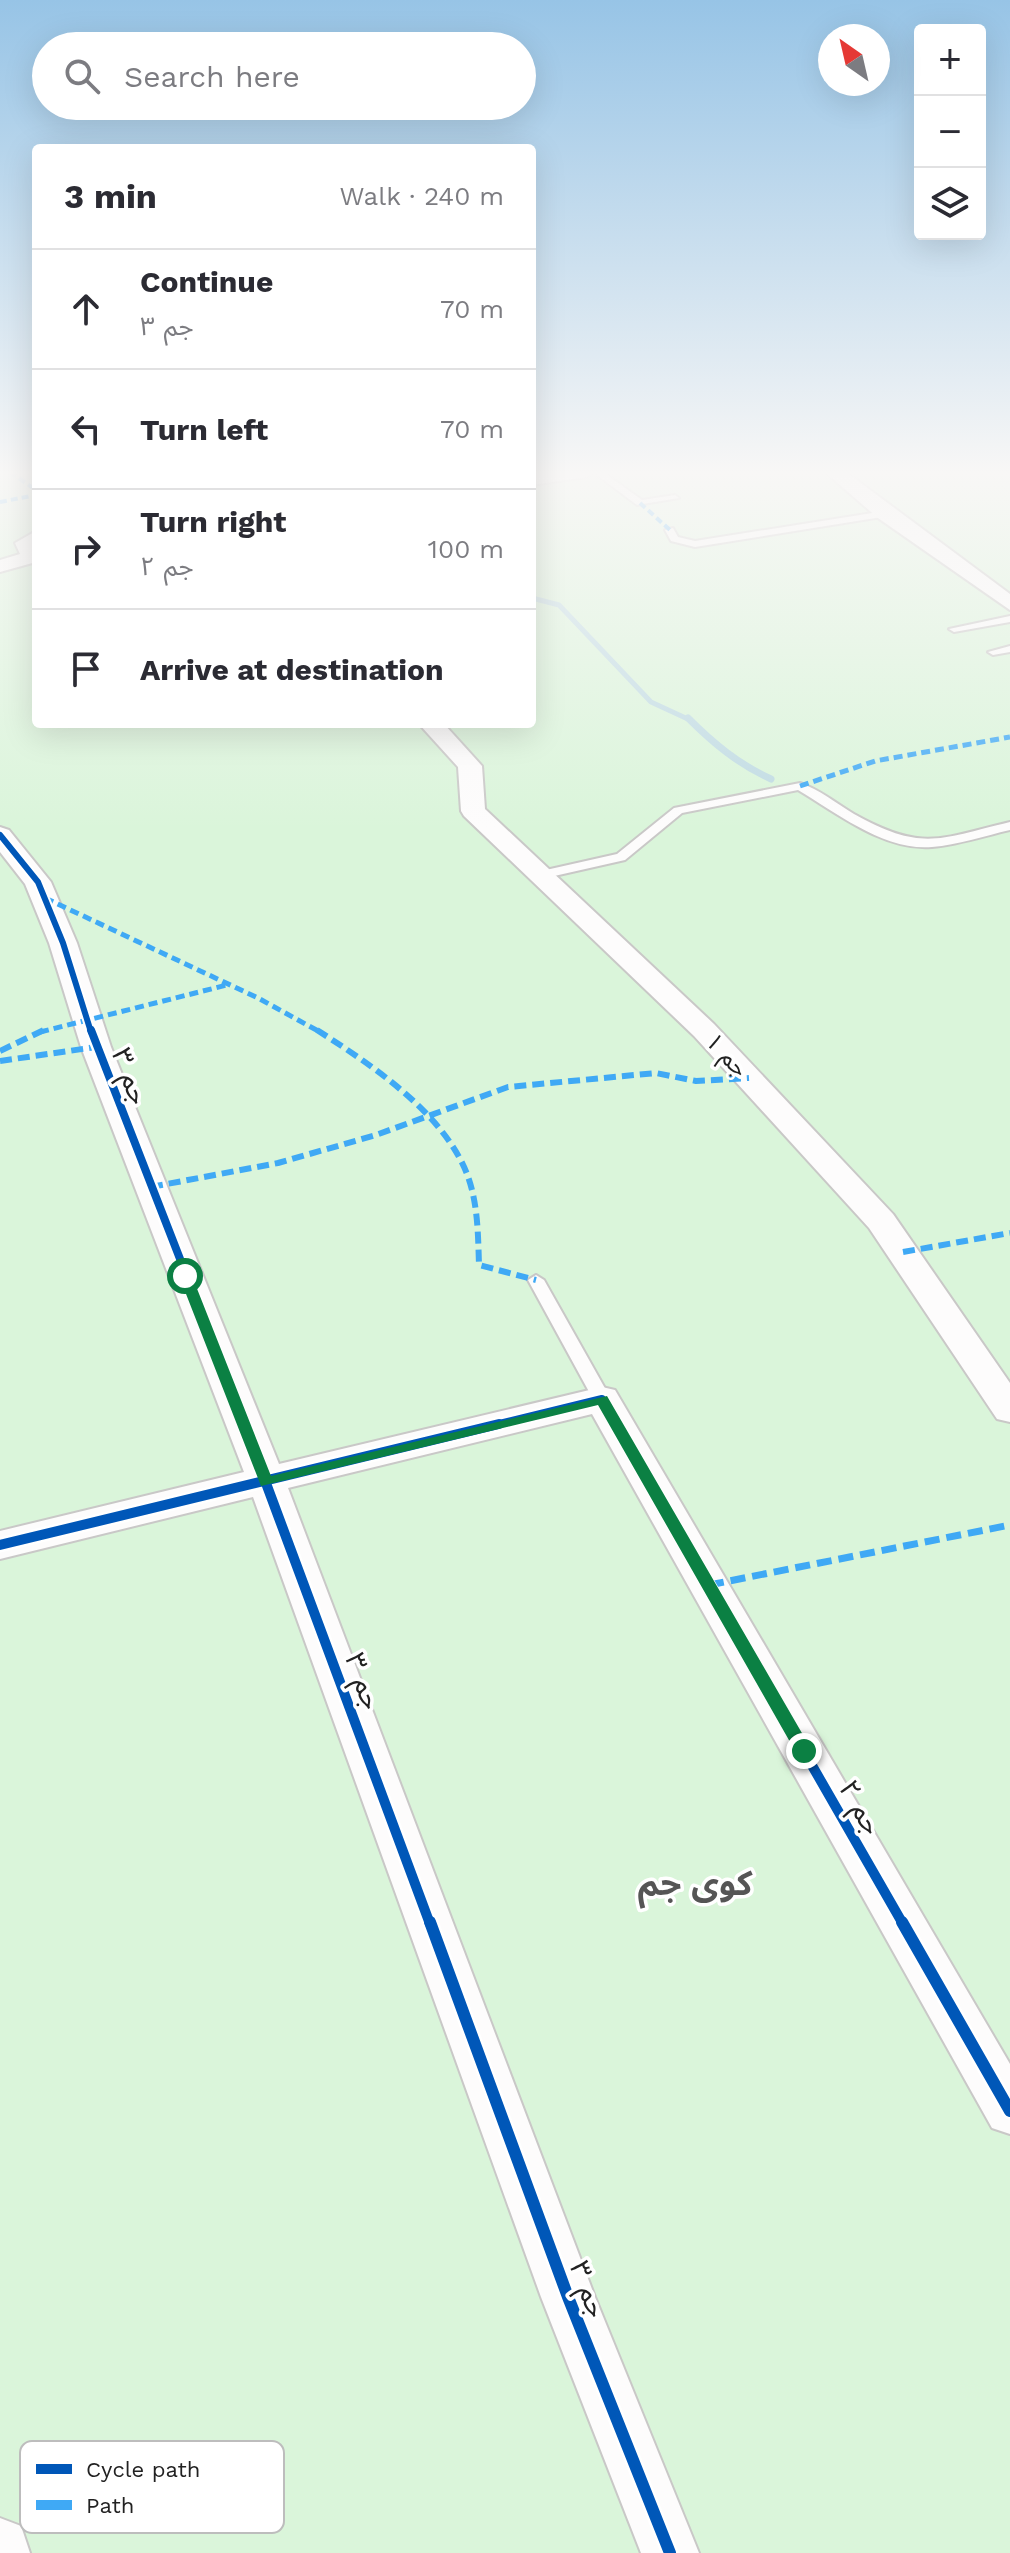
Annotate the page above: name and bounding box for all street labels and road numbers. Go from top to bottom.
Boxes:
street label: جم ۱ [698,1027,754,1085]
street label: جم ۳ [100,1043,156,1111]
street label: جم ۳ [333,1648,389,1716]
street label: جم ۲ [827,1774,889,1843]
street label: جم ۳ [558,2256,614,2324]

